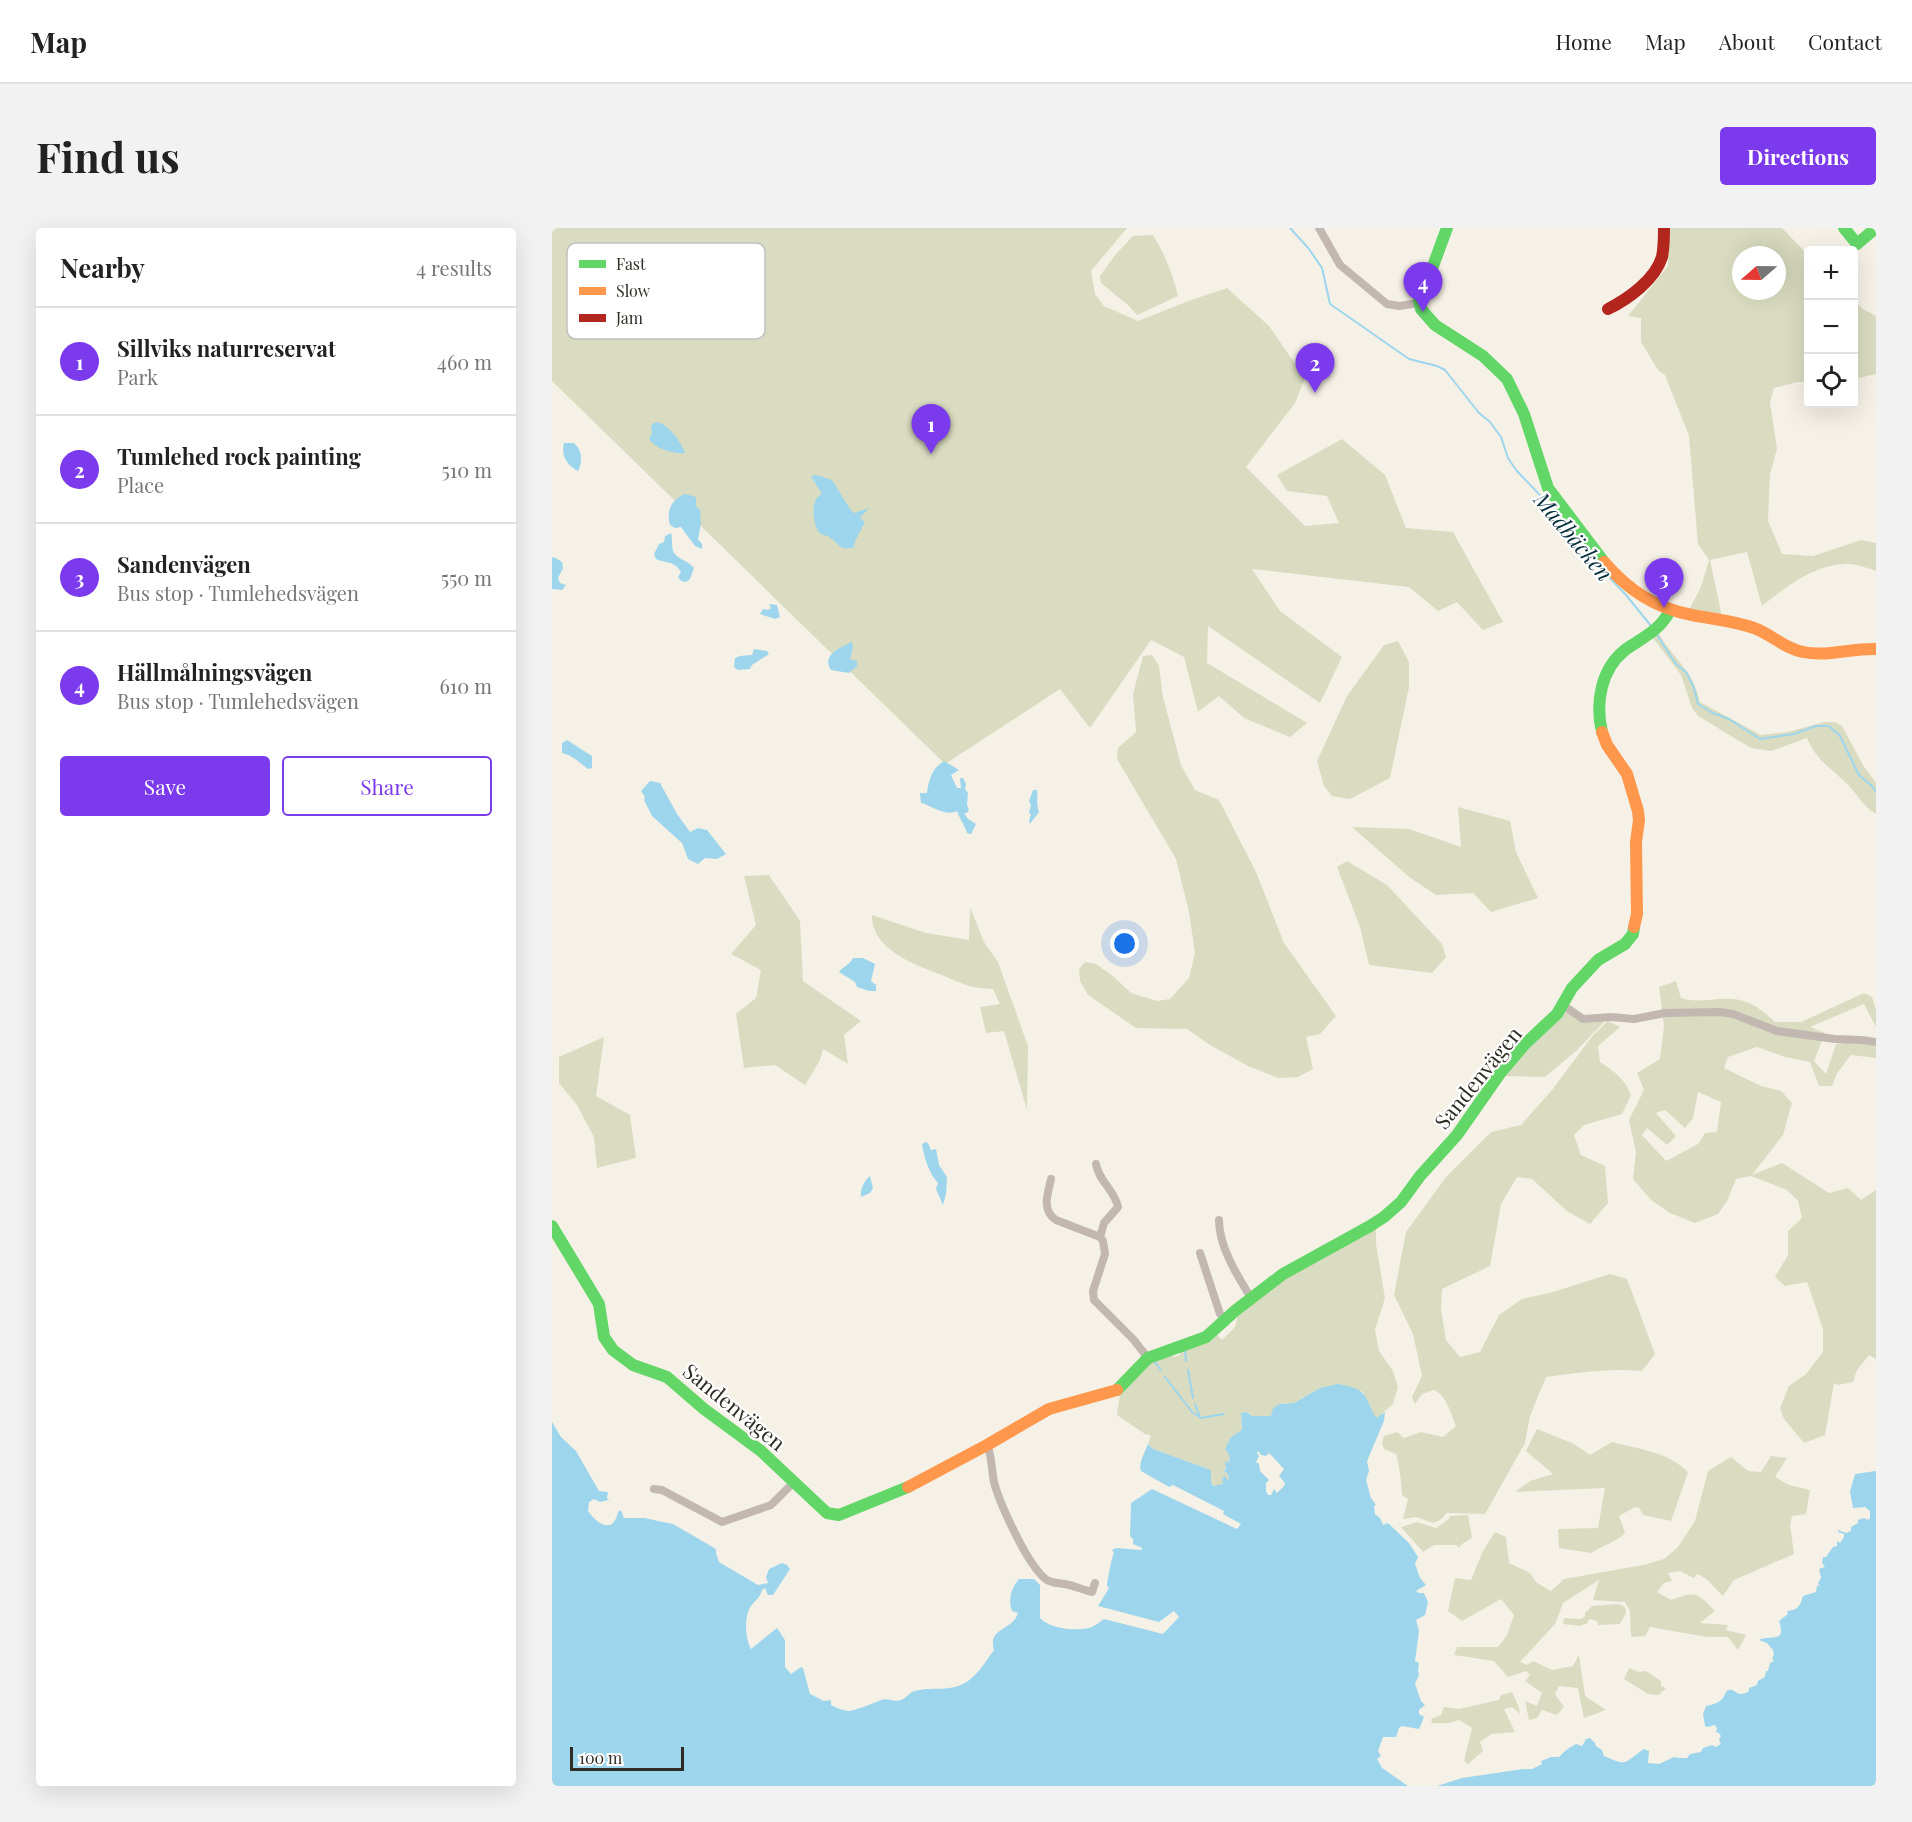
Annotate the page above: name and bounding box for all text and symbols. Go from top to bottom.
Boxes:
text: Map [30,23,87,60]
text: Home [1556,27,1612,55]
text: Map [1645,27,1686,55]
text: About [1719,27,1775,55]
text: Contact [1808,27,1882,55]
button: Directions [1720,127,1876,185]
text: Find us [36,128,180,184]
legend [567,243,765,339]
north arrow [1732,246,1786,300]
map controls [1804,246,1858,408]
button: + [1804,246,1858,300]
text: Nearby [60,250,145,285]
text: Fast [616,253,646,274]
text: 4 results [416,254,492,281]
pin: 4 [1404,262,1442,312]
text: Slow [616,280,651,301]
button: − [1804,300,1858,354]
text: Jam [615,307,643,328]
text: Sillviks naturreservat [117,333,336,363]
pin: 2 [1296,344,1335,393]
text: 1 [76,348,83,375]
text: 460 m [437,348,492,375]
button: locate [1804,354,1858,408]
text: Park [117,363,158,390]
pin: 1 [912,404,950,454]
text: Tumlehed rock painting [117,441,361,471]
text: 2 [74,456,85,483]
text: 510 m [442,456,492,483]
text: Place [117,471,164,498]
water label: Madbäcken [1527,484,1620,587]
text: Sandenvägen [117,549,251,579]
pin: 3 [1644,558,1684,608]
text: 3 [75,564,84,591]
text: 550 m [441,564,492,591]
text: Bus stop · Tumlehedsvägen [117,579,359,606]
text: Hällmålningsvägen [117,657,312,687]
text: 4 [74,672,85,699]
text: 610 m [440,672,492,699]
text: Bus stop · Tumlehedsvägen [117,687,359,714]
button: Save [60,756,270,816]
button: Share [282,756,492,816]
your location [1110,929,1139,958]
street label: Sandenvägen [1427,1020,1527,1134]
street label: Sandenvägen [678,1356,792,1456]
scale bar [570,1744,684,1772]
text: 100 m [579,1747,622,1768]

